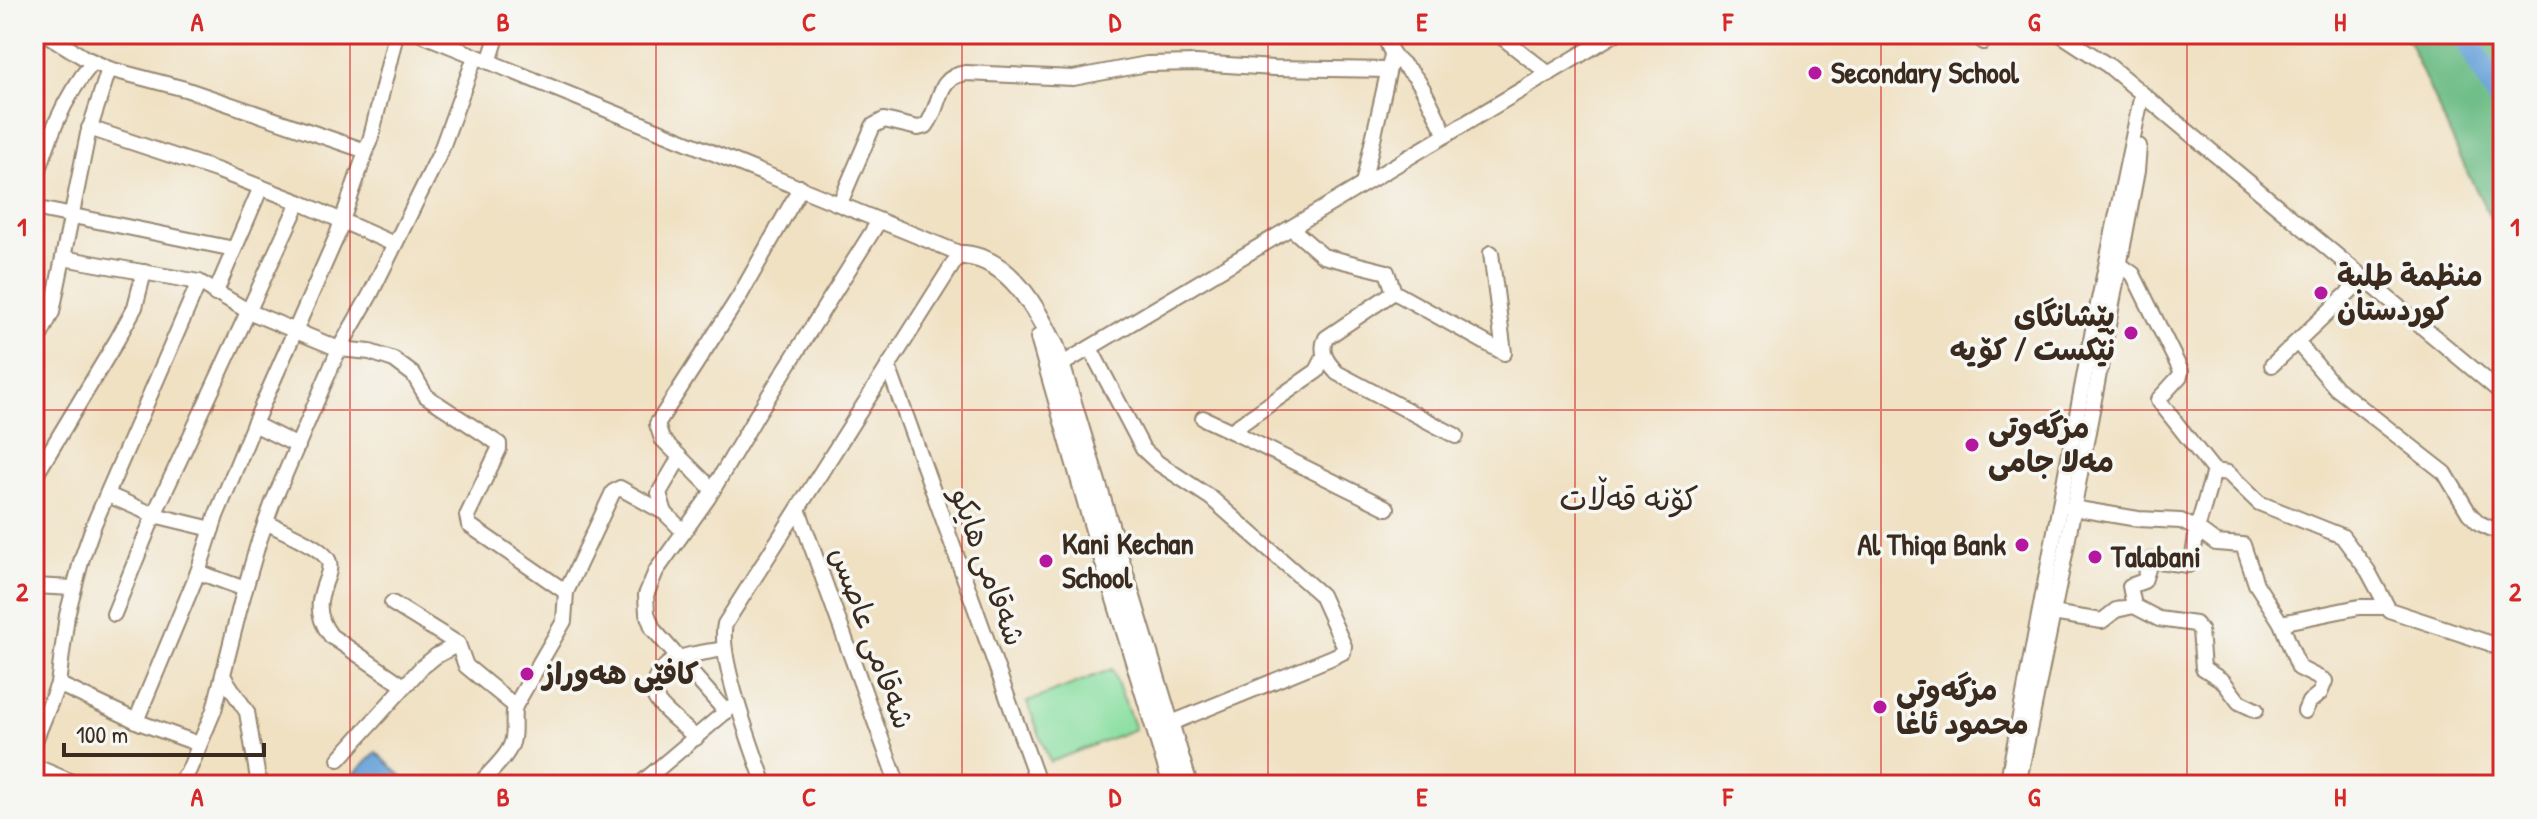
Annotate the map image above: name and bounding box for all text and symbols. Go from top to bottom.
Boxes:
text: A [191,4,204,39]
text: B [496,4,510,39]
text: C [802,4,816,39]
text: D [1109,4,1122,39]
text: E [1416,4,1428,39]
text: F [1722,4,1734,39]
text: G [2028,4,2041,39]
text: H [2334,4,2346,39]
place label: Secondary School [1831,52,2020,93]
marker: Secondary School [1806,64,1824,82]
text: 1 [17,209,27,244]
text: 1 [2510,209,2520,244]
place label: منظمة طلبة كوردستان [2337,255,2483,329]
marker: منظمة طلبة كوردستان [2312,284,2330,302]
place label: پێشانگای نێکست / کۆیە [1950,295,2115,369]
marker: پێشانگای نێکست / کۆیە [2122,324,2140,342]
place label: مزگه‌وتی مه‌لا جامی [1988,407,2114,481]
marker: مزگه‌وتی مه‌لا جامی [1963,436,1981,454]
district label: کۆنە قەڵات [1559,476,1699,520]
street label: شه‌قامی هایكو [941,480,1036,651]
place label: Kani Kechan School [1062,523,1194,597]
place label: Al Thiqa Bank [1858,524,2007,565]
marker: Al Thiqa Bank [2013,536,2031,554]
place label: Talabani [2110,536,2201,576]
street label: شه‌قامی عاصس [821,541,924,735]
marker: Talabani [2086,548,2104,566]
marker: Kani Kechan School [1037,552,1055,570]
text: 2 [16,574,29,609]
text: 2 [2509,574,2522,609]
place label: کافێی هەوراز [540,653,699,693]
marker: کافێی هەوراز [518,665,536,683]
place label: مزگه‌وتی محمود ئاغا [1896,669,2029,743]
marker: مزگه‌وتی محمود ئاغا [1871,698,1889,716]
scale bar [64,707,264,757]
text: 100 m [76,718,128,750]
text: A [191,779,204,814]
text: B [496,779,510,814]
text: C [802,779,816,814]
text: D [1109,779,1122,814]
text: E [1416,779,1428,814]
text: F [1722,779,1734,814]
text: G [2028,779,2041,814]
text: H [2334,779,2346,814]

